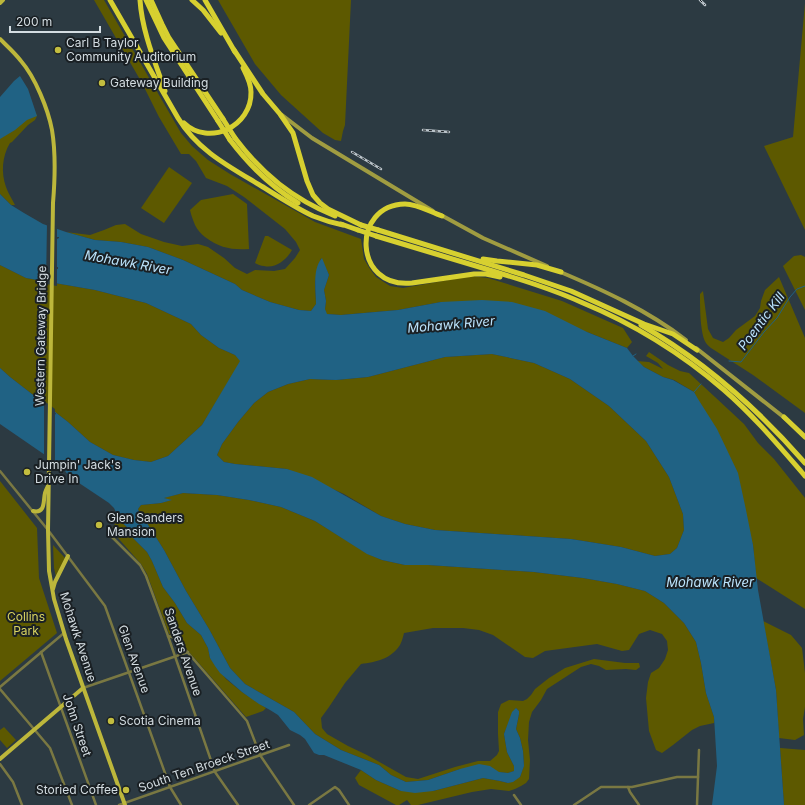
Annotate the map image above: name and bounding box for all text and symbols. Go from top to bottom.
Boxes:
scale bar [10,8,100,34]
text: 200 m [16,14,52,29]
place label: Carl B Taylor Community Auditorium [66,35,196,64]
marker: Carl B Taylor Community Auditorium [53,45,63,55]
place label: Gateway Building [110,75,208,90]
marker: Gateway Building [97,78,107,88]
water label: Mohawk River [83,247,174,278]
street label: Western Gateway Bridge [32,266,49,406]
water label: Poentic Kill [734,288,788,353]
water label: Mohawk River [407,312,496,336]
place label: Jumpin' Jack's Drive In [35,457,121,486]
marker: Jumpin' Jack's Drive In [22,467,32,477]
place label: Glen Sanders Mansion [107,510,183,539]
marker: Glen Sanders Mansion [94,520,104,530]
water label: Mohawk River [666,574,755,590]
street label: Mohawk Avenue [57,590,100,684]
street label: Sanders Avenue [161,606,206,698]
park label: Collins Park [7,609,45,638]
street label: Glen Avenue [115,623,154,695]
street label: John Street [60,691,95,758]
place label: Scotia Cinema [119,713,201,728]
marker: Scotia Cinema [106,716,116,726]
street label: South Ten Broeck Street [136,736,271,795]
place label: Storied Coffee [36,782,118,797]
marker: Storied Coffee [121,785,131,795]

